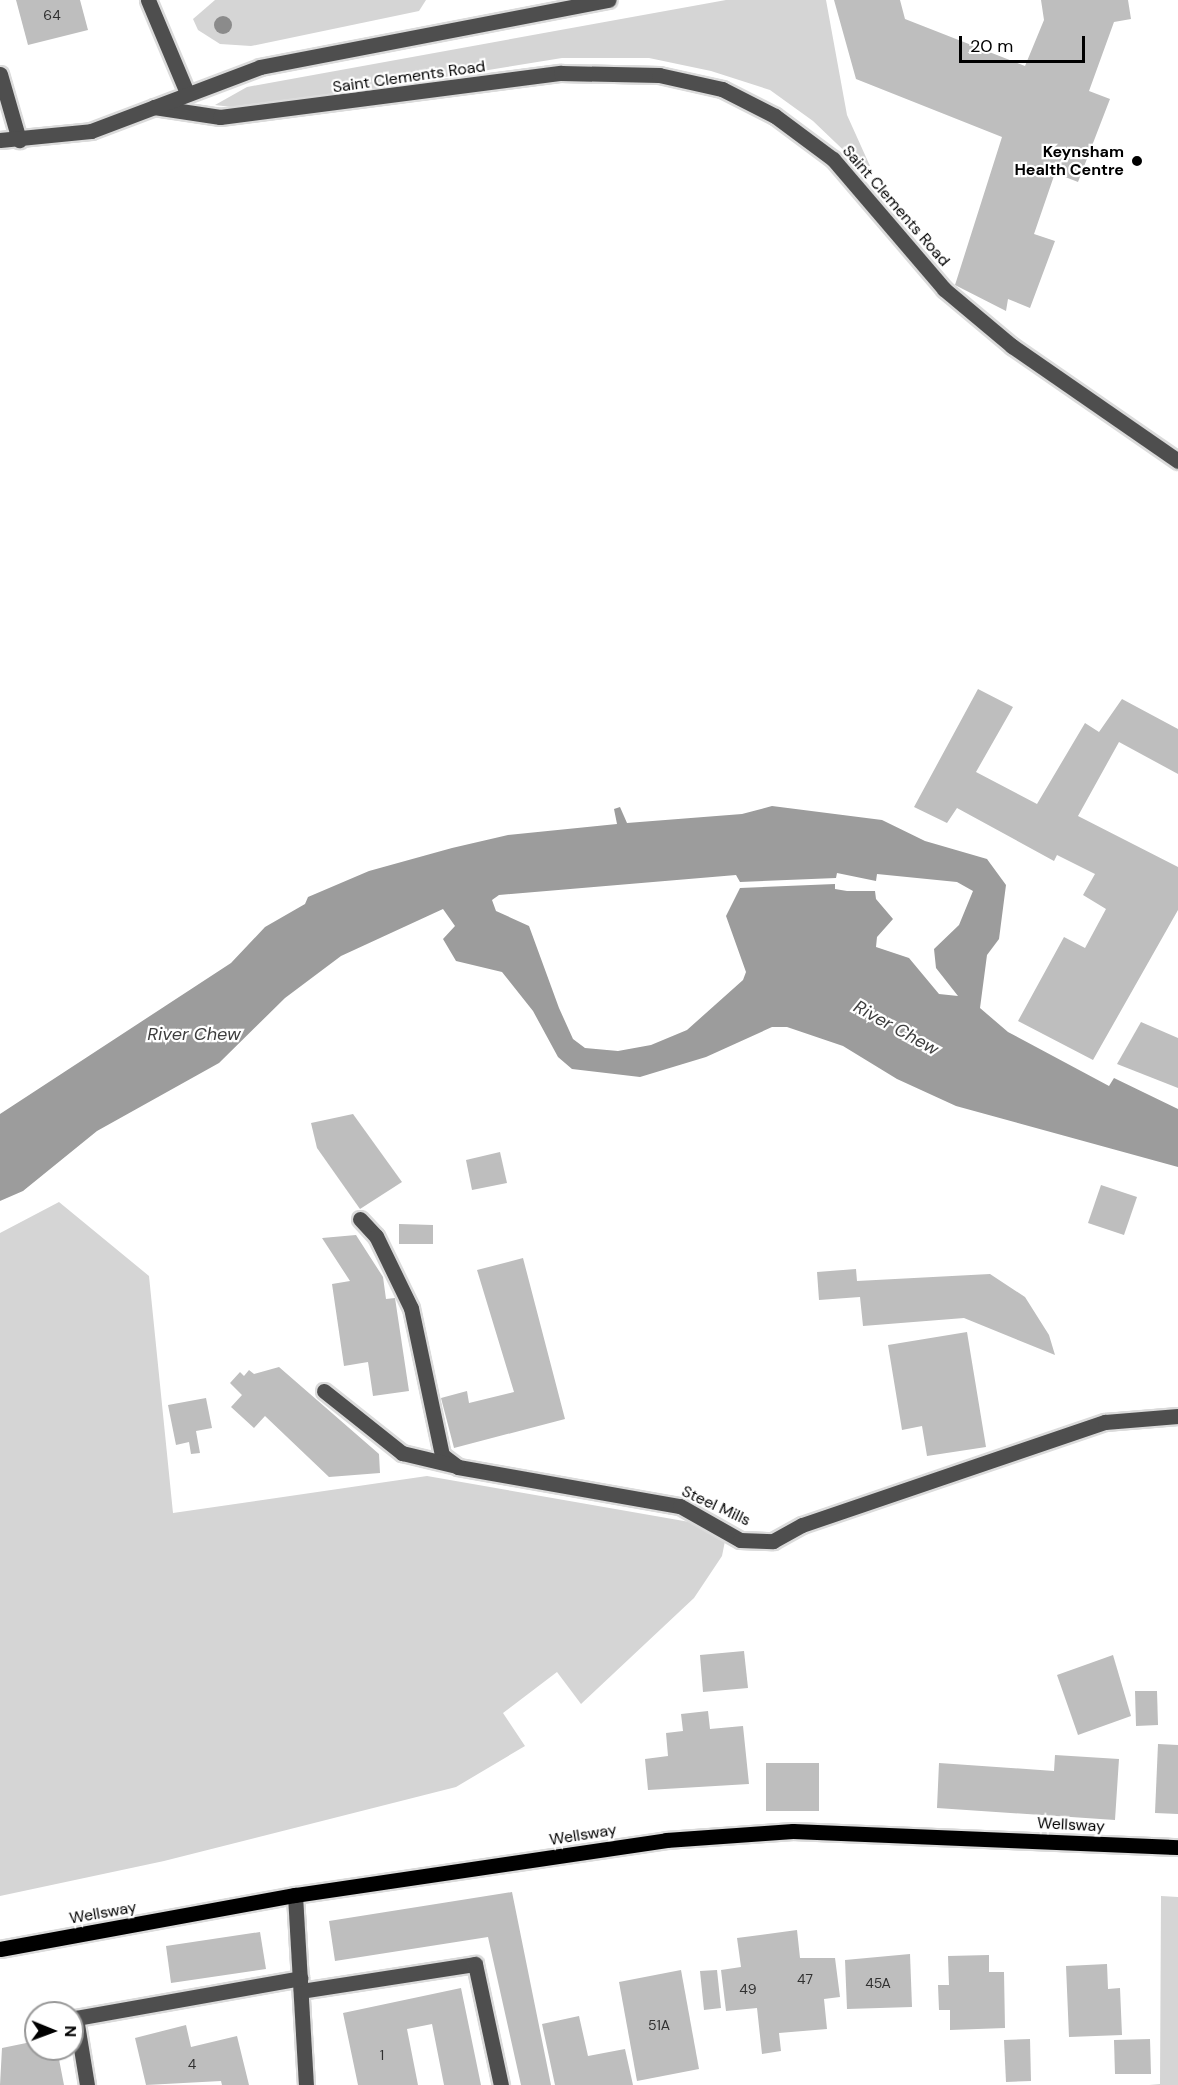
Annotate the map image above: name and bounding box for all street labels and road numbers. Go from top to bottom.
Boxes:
street label: Saint Clements Road [331,57,487,97]
street label: Saint Clements Road [838,142,954,270]
street label: Steel Mills [679,1482,753,1530]
street label: Wellsway [1037,1814,1105,1836]
street label: Wellsway [548,1820,618,1850]
street label: Wellsway [68,1898,138,1928]

